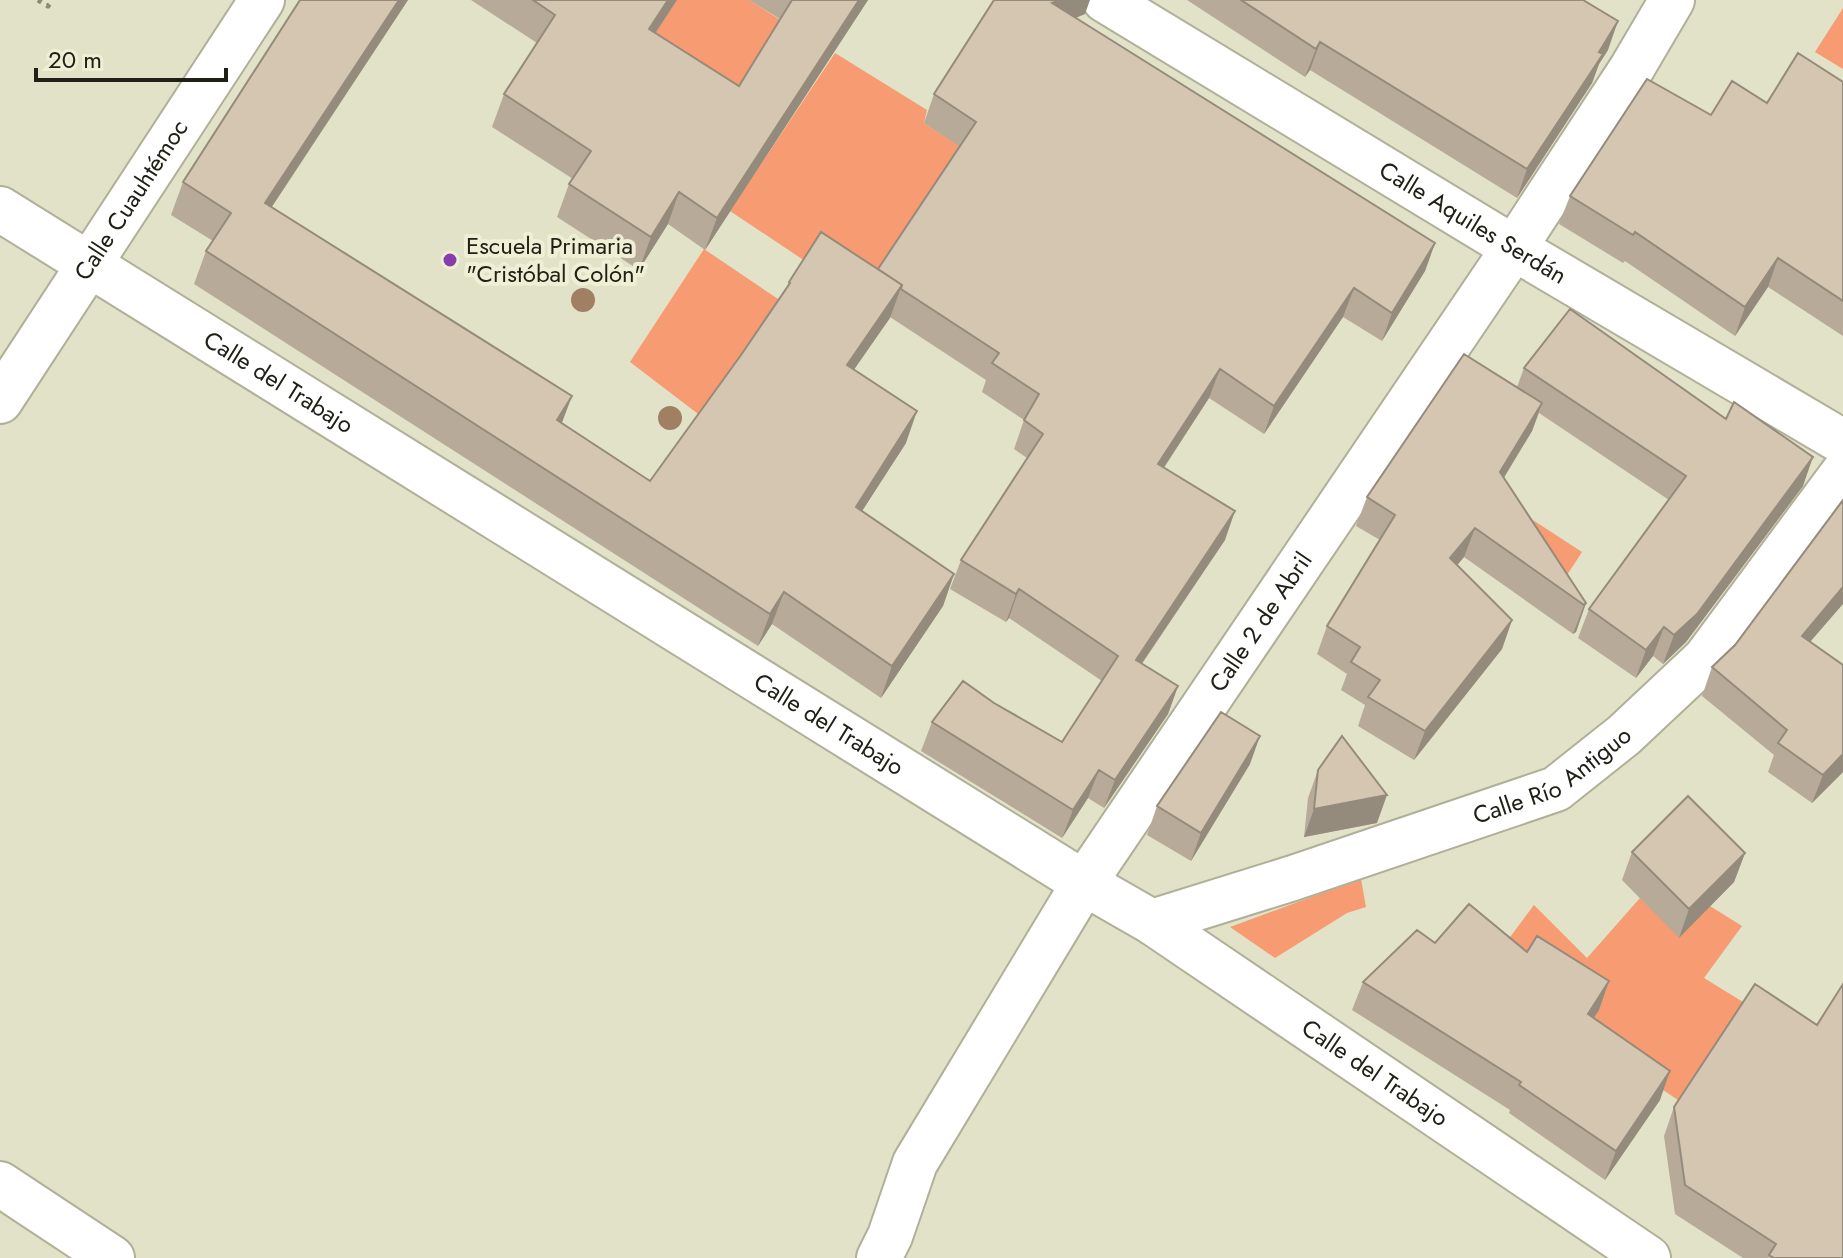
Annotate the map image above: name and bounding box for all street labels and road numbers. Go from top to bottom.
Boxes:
street label: Calle Cuauhtémoc [65,112,196,287]
street label: Calle Aquiles Serdán [1373,152,1573,292]
street label: Calle del Trabajo [197,322,361,442]
street label: Calle 2 de Abril [1200,545,1320,699]
street label: Calle del Trabajo [747,664,911,784]
street label: Calle Río Antiguo [1468,718,1639,833]
street label: Calle del Trabajo [1295,1010,1456,1135]

